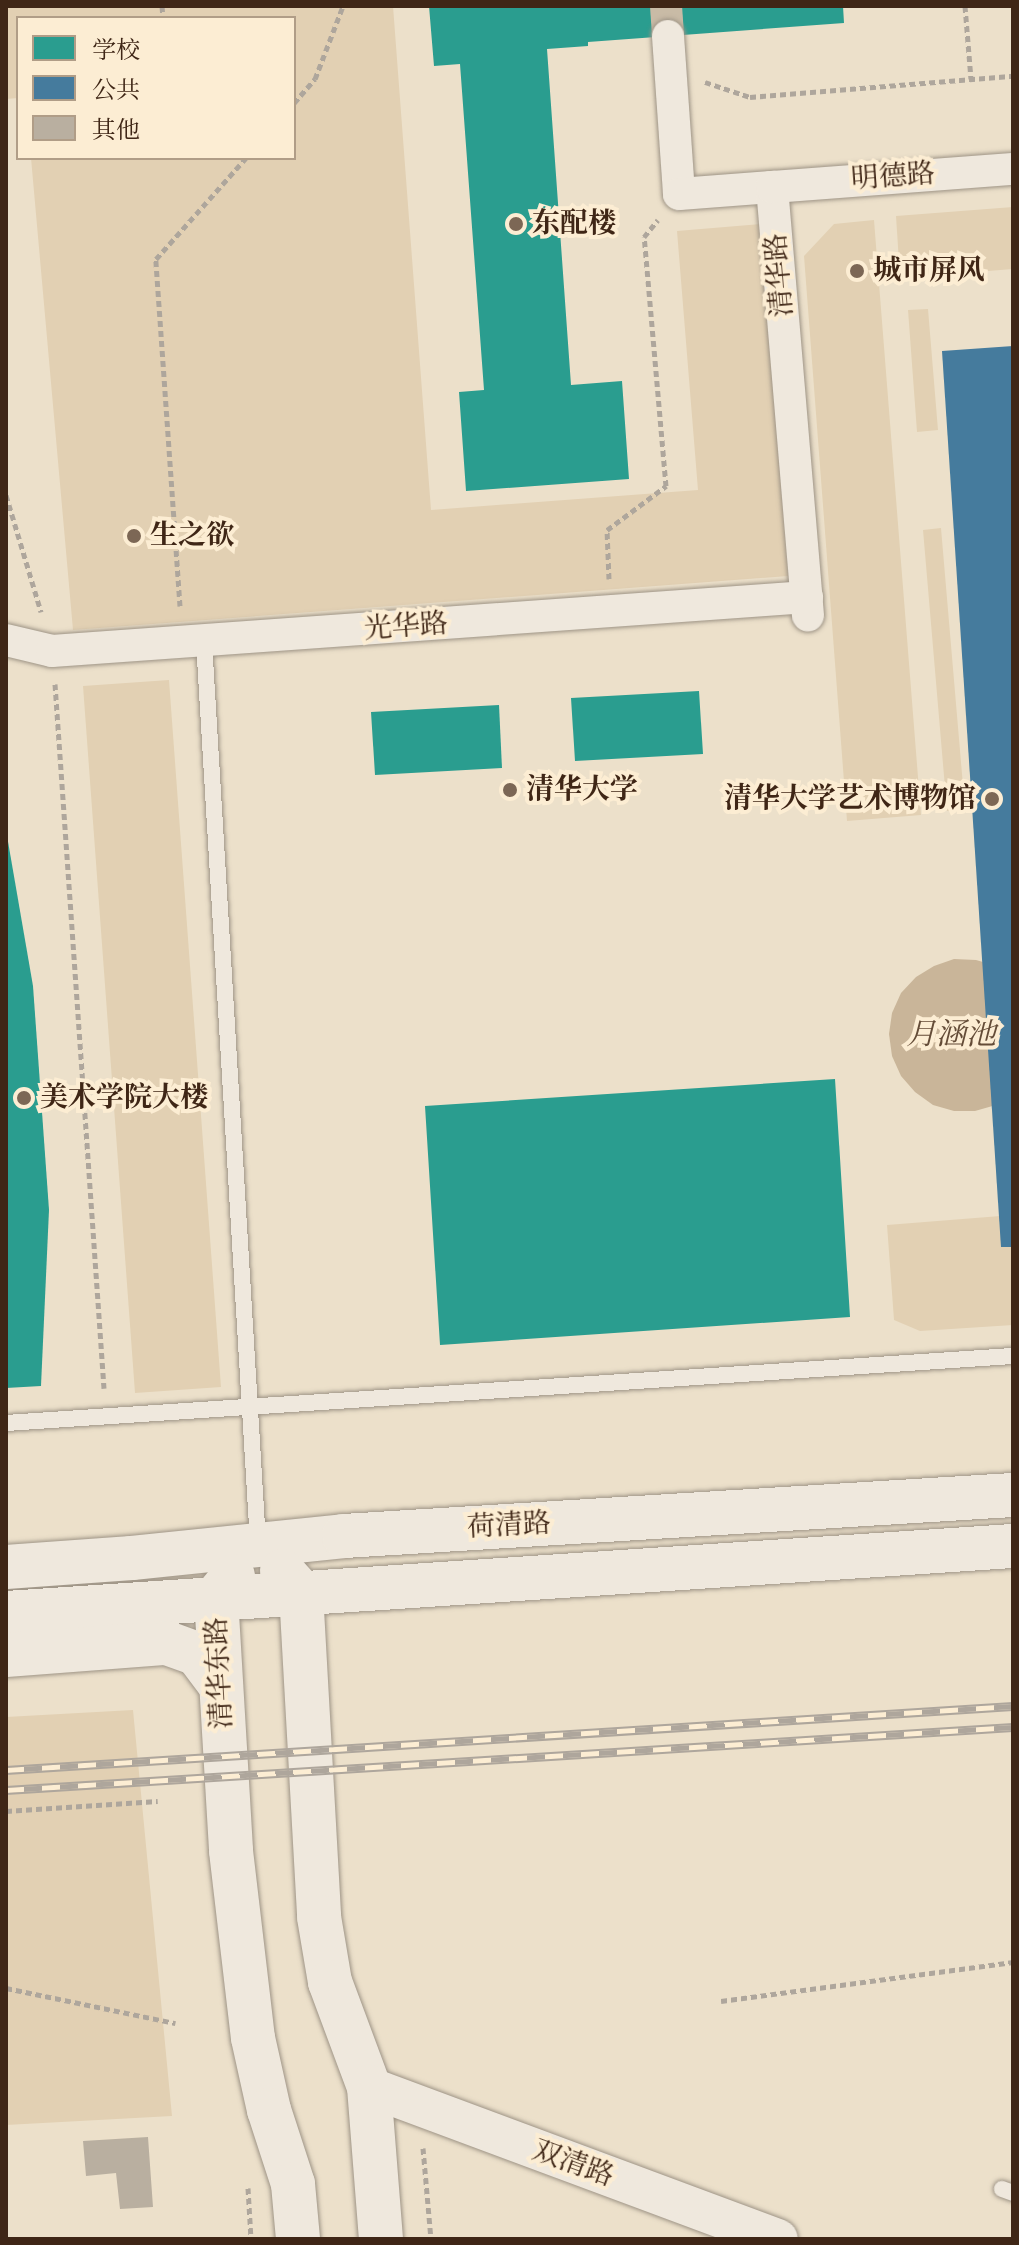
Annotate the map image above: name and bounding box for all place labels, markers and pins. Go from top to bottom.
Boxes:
place label: 东配楼 [532,207,616,241]
marker: 东配楼 [507,215,525,233]
place label: 城市屏风 [873,254,985,288]
marker: 城市屏风 [848,262,866,280]
place label: 生之欲 [150,519,234,553]
marker: 生之欲 [125,527,143,545]
place label: 清华大学 [526,773,638,807]
marker: 清华大学 [501,781,519,799]
place label: 清华大学艺术博物馆 [724,782,976,816]
marker: 清华大学艺术博物馆 [983,790,1001,808]
place label: 美术学院大楼 [40,1081,208,1115]
marker: 美术学院大楼 [15,1089,33,1107]

